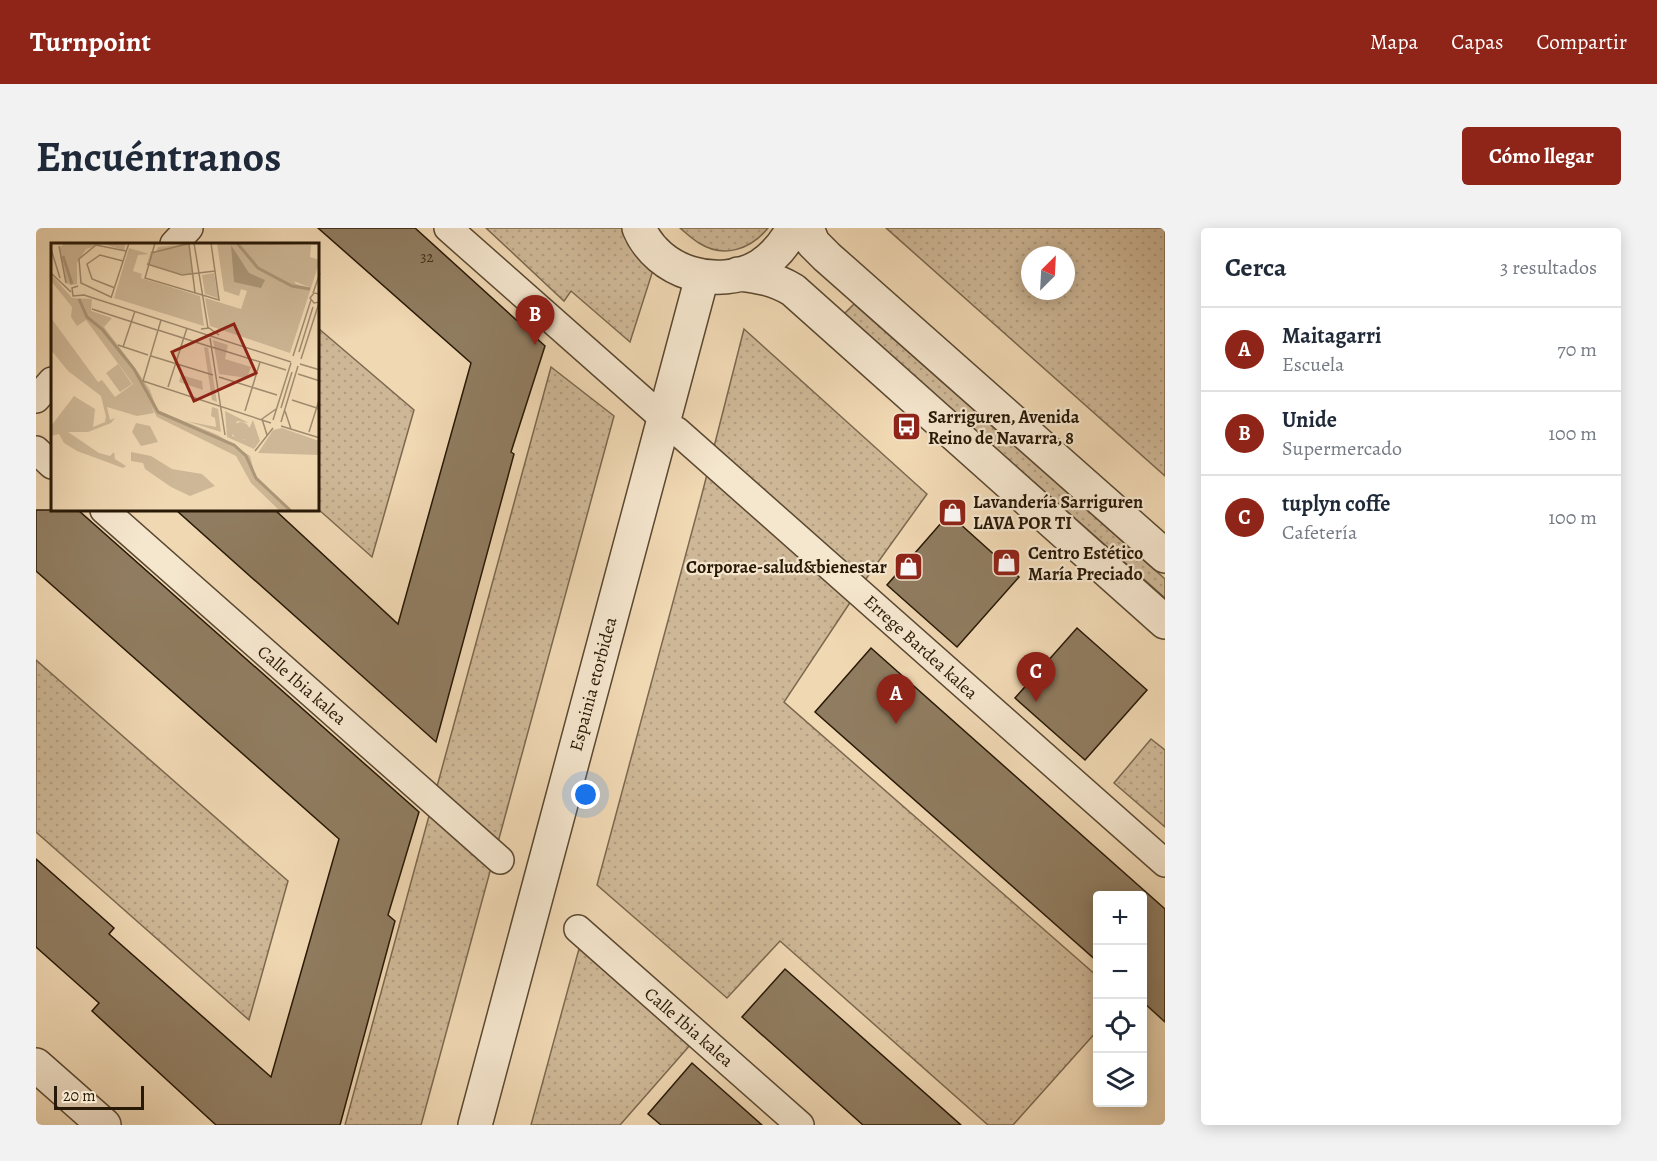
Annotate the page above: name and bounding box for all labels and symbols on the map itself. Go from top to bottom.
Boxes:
inset map [51,243,320,512]
north arrow [1021,246,1075,300]
house number: 32 [420,247,434,267]
pin: B [516,296,554,345]
place label: Sarriguren, Avenida Reino de Navarra, 8 [928,405,1080,450]
bus stop icon: Sarriguren, Avenida Reino de Navarra, 8 [891,411,923,443]
place label: Lavandería Sarriguren LAVA POR TI [973,490,1143,535]
shop icon: Lavandería Sarriguren LAVA POR TI [936,496,968,528]
place label: Centro Estético María Preciado [1028,541,1143,586]
shop icon: Centro Estético María Preciado [991,547,1023,579]
shop icon: Corporae-salud&bienestar [892,551,924,583]
place label: Corporae-salud&bienestar [686,555,888,579]
street label: Errege Bardea kalea [859,589,984,705]
street label: Espainia etorbidea [564,614,623,754]
street label: Calle Ibia kalea [252,640,352,731]
pin: C [1016,652,1056,702]
pin: A [876,674,916,724]
your location [571,780,600,809]
street label: Calle Ibia kalea [639,982,739,1073]
scale bar [54,1083,144,1110]

